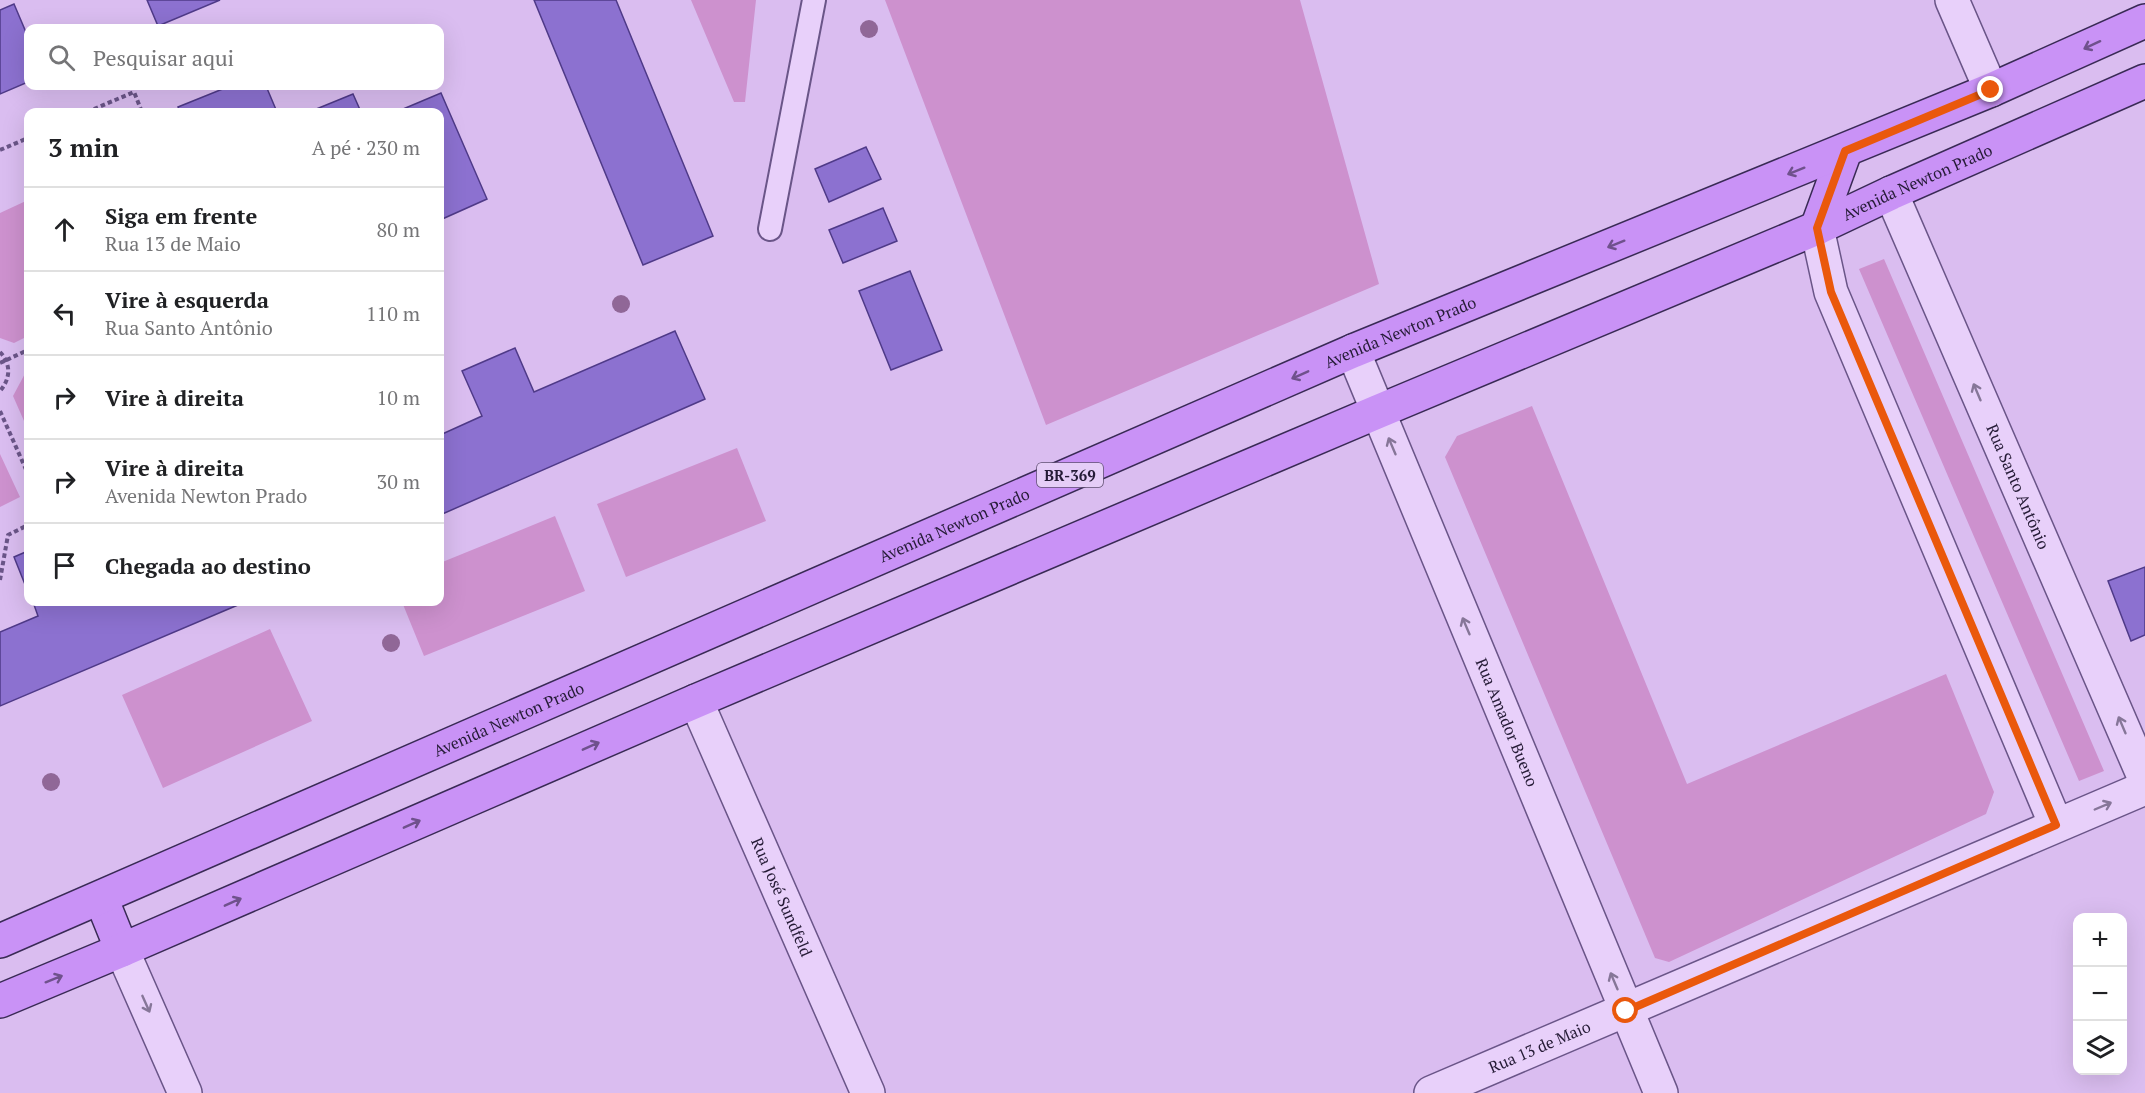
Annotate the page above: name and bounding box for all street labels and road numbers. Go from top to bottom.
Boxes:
street label: Avenida Newton Prado [1839,139,1996,225]
street label: Avenida Newton Prado [1321,291,1479,373]
street label: Rua Santo Antônio [1981,421,2055,553]
road number: BR-369 [1037,463,1103,487]
street label: Avenida Newton Prado [876,482,1033,567]
street label: Rua Amador Bueno [1471,655,1544,790]
street label: Avenida Newton Prado [430,677,588,762]
street label: Rua José Sundfeld [746,834,818,960]
street label: Rua 13 de Maio [1485,1015,1594,1078]

